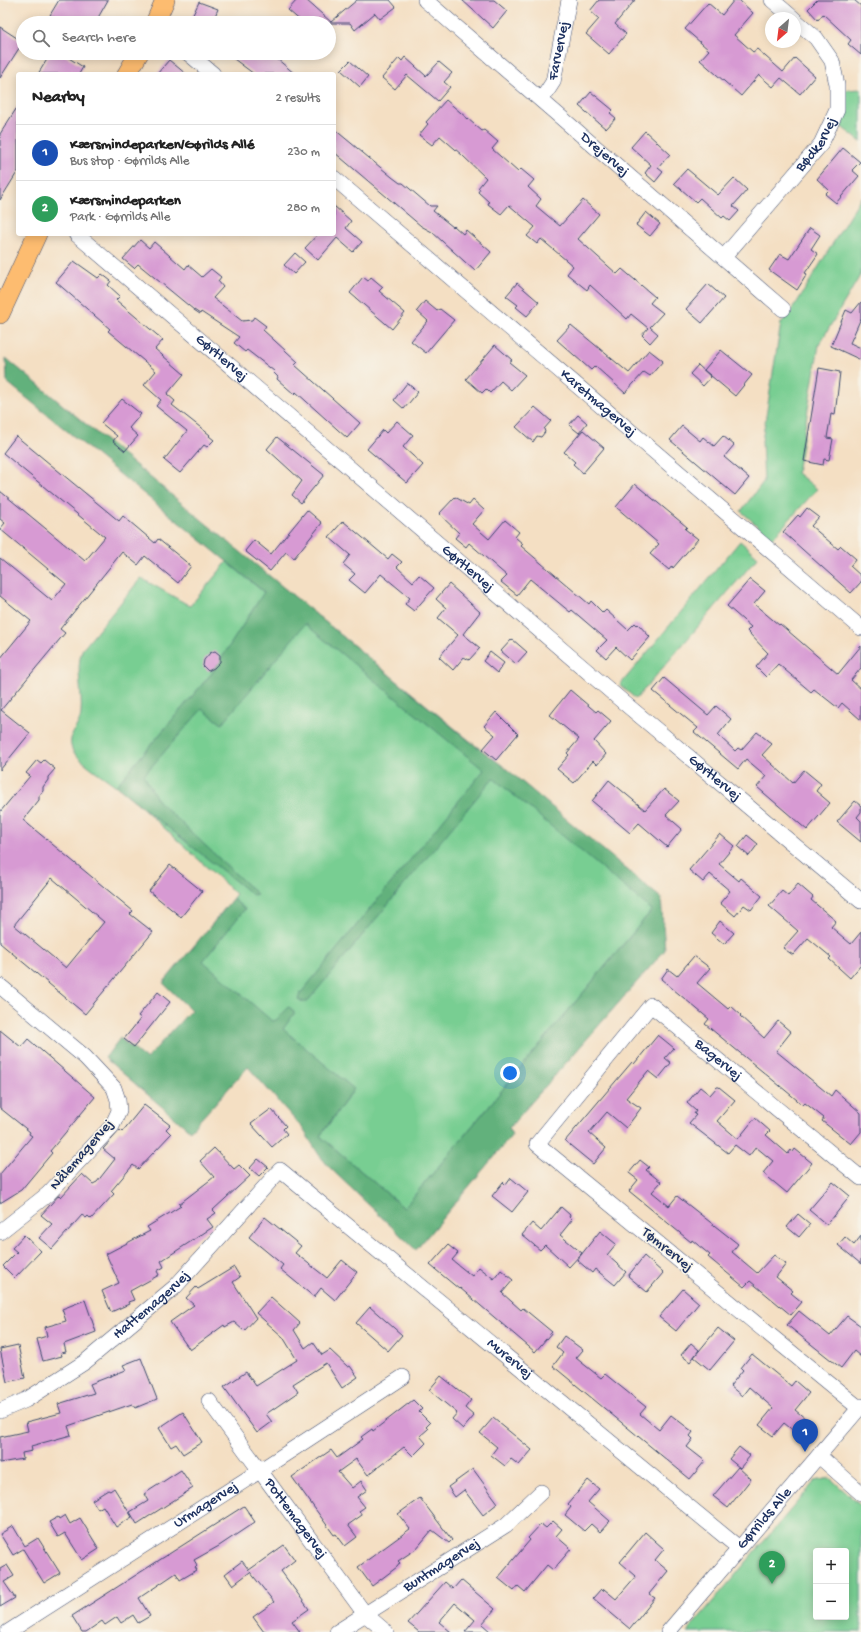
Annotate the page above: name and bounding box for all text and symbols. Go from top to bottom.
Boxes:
north arrow [765,12,801,48]
search box [16,16,336,60]
street label: Farvervej [544,20,574,83]
icon: search [30,27,52,49]
text: Search here [62,29,136,47]
text: Nearby [32,88,85,108]
text: 2 results [275,91,320,106]
street label: Bødkervej [791,114,841,177]
street label: Drejervej [575,128,633,181]
text: Kærsmindeparken/Gørilds Allé [70,136,255,154]
text: 1 [42,145,48,160]
text: 230 m [287,145,320,160]
text: Bus stop · Gørrilds Alle [70,154,190,169]
text: Kærsmindeparken [70,192,181,210]
text: 2 [42,201,48,216]
text: 280 m [287,201,320,216]
text: Park · Gørrilds Alle [70,210,170,225]
street label: Gørtlervej [191,331,251,386]
street label: Karetmagervej [556,366,640,441]
street label: Gørtlervej [437,541,497,596]
street label: Gørtlervej [684,751,745,806]
street label: Bagervej [690,1035,745,1085]
your location [500,1063,520,1083]
street label: Nålemagervej [46,1116,118,1194]
street label: Tømrervej [637,1223,696,1276]
street label: Hattemagervej [110,1267,194,1344]
street label: Murervej [483,1335,536,1383]
pin: 1 [792,1419,818,1452]
street label: Pottemagervej [259,1474,331,1563]
street label: Urmagervej [170,1478,242,1533]
street label: Gørrilds Alle [733,1484,796,1553]
street label: Buntmagervej [399,1535,483,1597]
map controls [813,1548,849,1620]
button: + [813,1548,849,1584]
pin: 2 [759,1551,785,1584]
button: − [813,1584,849,1620]

